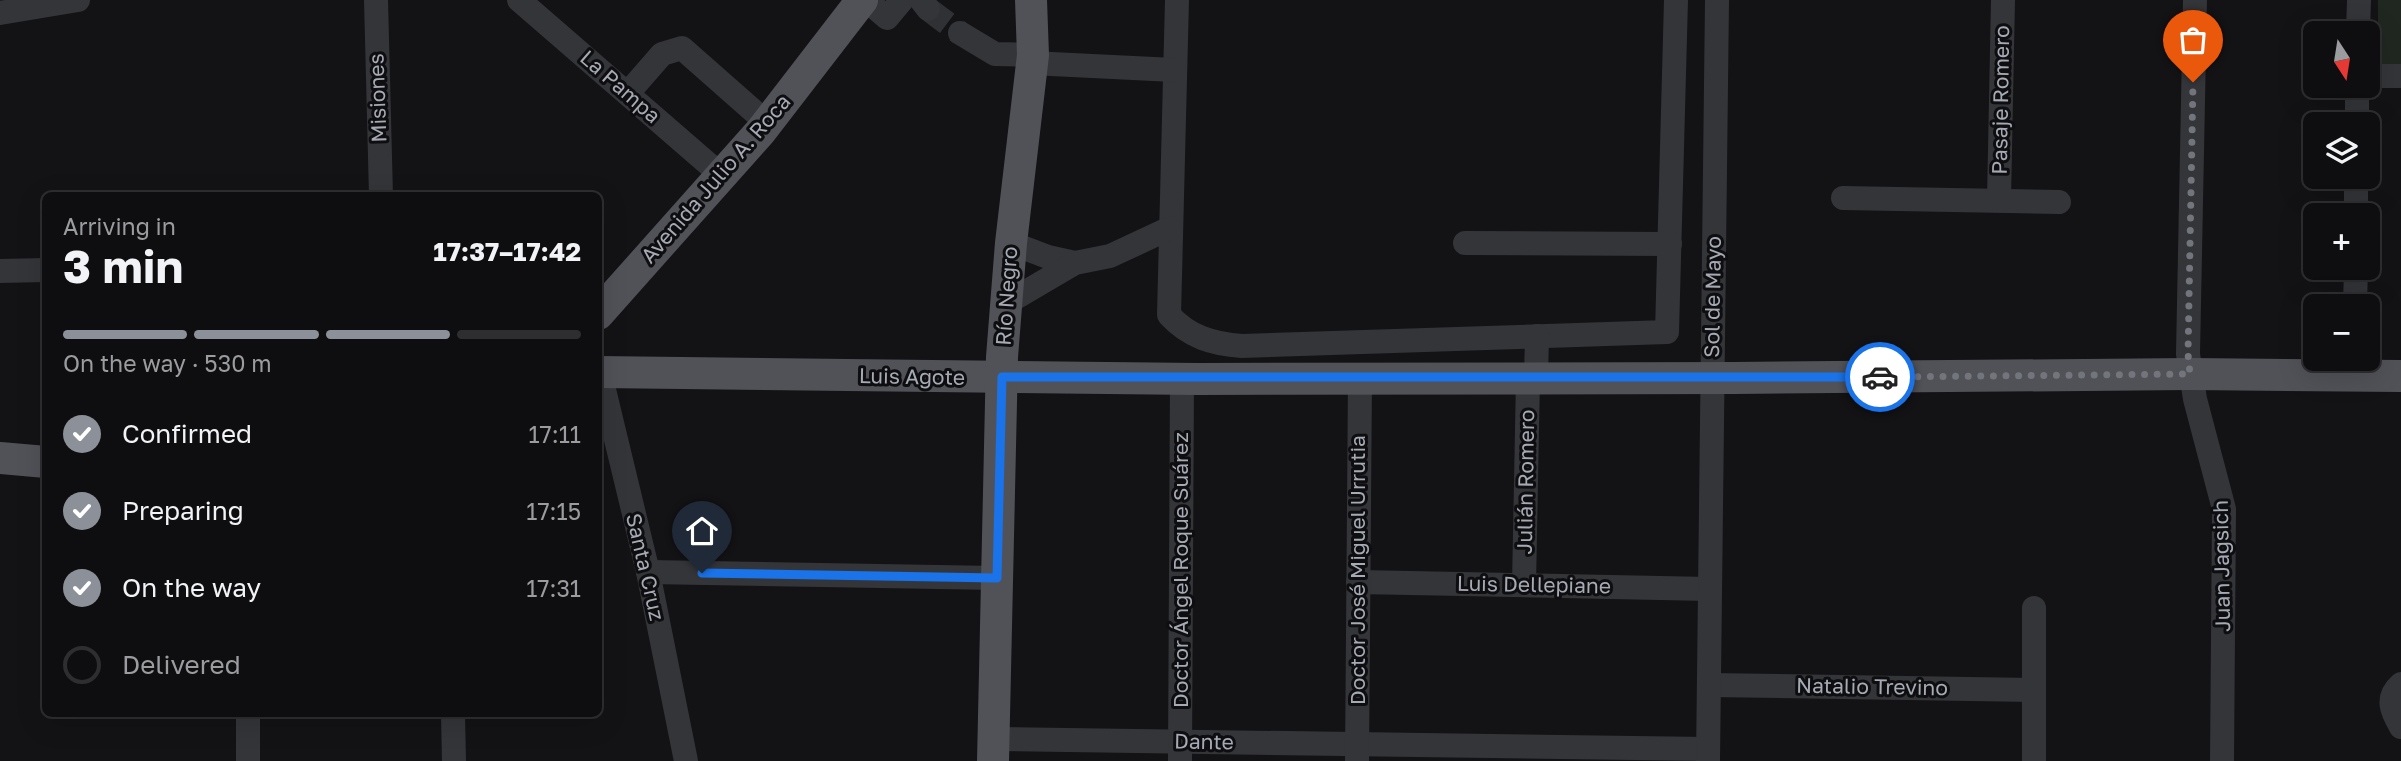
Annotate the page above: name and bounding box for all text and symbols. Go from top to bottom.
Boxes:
pin [2163,10,2223,82]
icon: bag [2174,21,2212,59]
north arrow [2303,21,2380,98]
map controls [2303,21,2380,371]
street label: Pasaje Romero [1986,25,2014,175]
street label: La Pampa [575,44,666,128]
street label: Misiones [362,53,392,143]
street label: Avenida Julio A. Roca [635,89,796,268]
button: layers [2303,112,2380,189]
button: + [2303,203,2380,280]
text: Arriving in [63,212,176,240]
text: 17:37–17:42 [433,236,581,267]
street label: Sol de Mayo [1698,236,1726,358]
text: 3 min [63,238,183,293]
street label: Río Negro [990,245,1022,346]
button: − [2303,294,2380,371]
courier [1845,342,1915,412]
text: On the way · 530 m [63,349,272,377]
icon: car [1861,358,1899,396]
street label: Luis Agote [859,362,965,390]
street label: Julián Romero [1511,409,1539,555]
icon: check [63,415,101,453]
text: Confirmed [122,418,252,449]
text: 17:11 [528,420,581,448]
street label: Doctor Ángel Roque Suárez [1167,432,1193,708]
street label: Doctor José Miguel Urrutia [1344,435,1370,705]
icon: check [63,492,101,530]
text: Preparing [122,495,244,526]
text: 17:15 [526,497,581,525]
street label: Juan Jagsich [2207,500,2235,632]
pin [672,501,732,573]
street label: Santa Cruz [621,511,671,623]
icon: home [683,512,721,550]
icon: check [63,569,101,607]
street label: Luis Dellepiane [1457,570,1611,598]
text: On the way [122,572,261,603]
text: 17:31 [526,574,581,602]
text: Delivered [122,649,241,680]
street label: Natalio Trevino [1796,672,1948,700]
street label: Dante [1174,727,1234,755]

